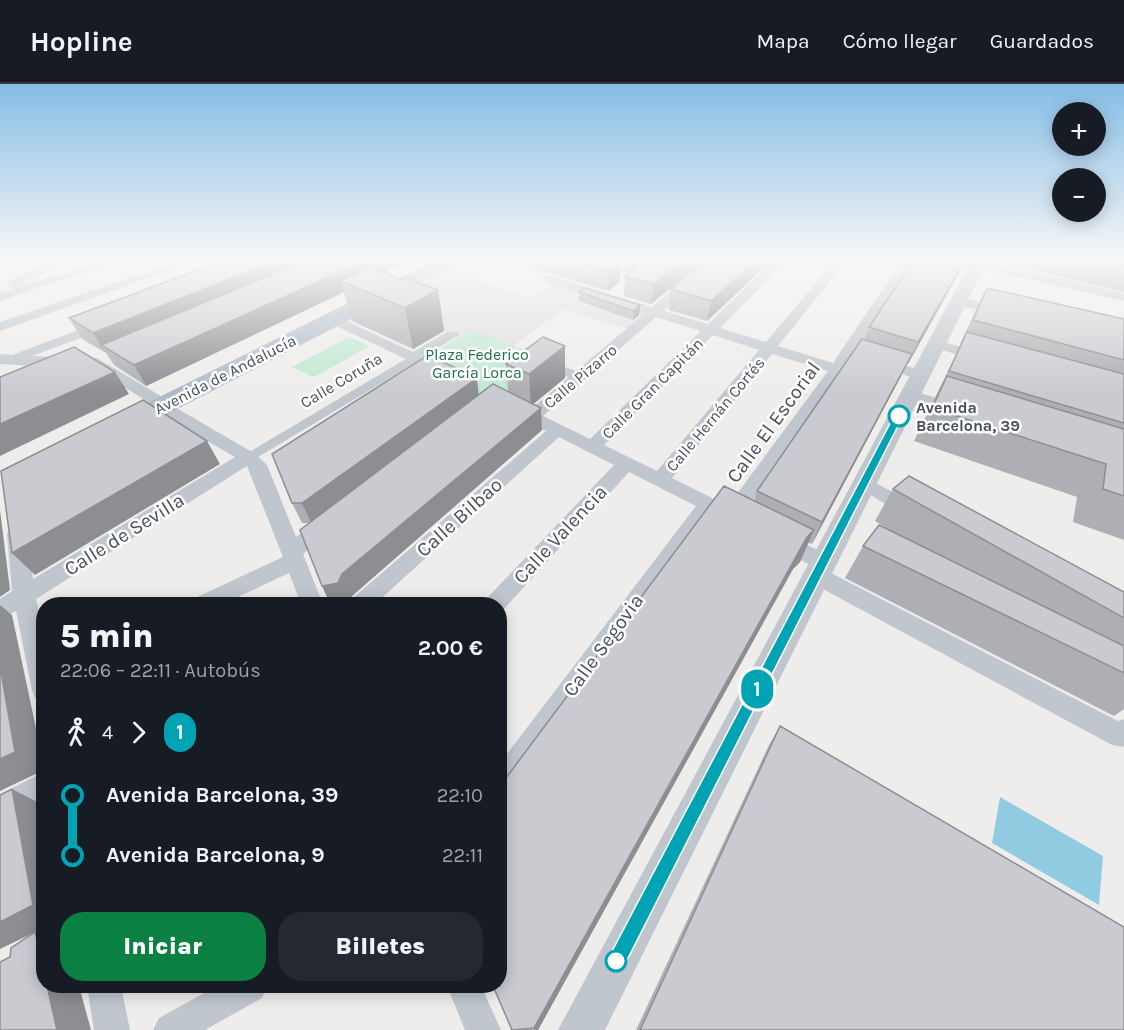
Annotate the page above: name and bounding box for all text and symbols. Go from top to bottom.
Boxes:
text: Hopline [30,25,133,58]
text: Mapa [756,29,810,53]
text: Cómo llegar [843,29,957,53]
text: Guardados [990,29,1094,53]
map controls [1052,102,1106,222]
button: + [1052,102,1106,156]
button: − [1052,168,1106,222]
street label: Avenida de Andalucía [151,331,299,418]
street label: Calle Gran Capitán [598,334,707,443]
street label: Calle Pizarro [540,340,621,413]
park label: Plaza Federico García Lorca [425,345,529,382]
street label: Calle Coruña [297,349,386,412]
street label: Calle Hernán Cortés [662,353,769,475]
street label: Calle El Escorial [722,357,825,487]
place label: Avenida Barcelona, 39 [916,398,1020,435]
marker: Avenida Barcelona, 39 [888,405,910,427]
street label: Calle Bilbao [412,473,507,562]
street label: Calle Valencia [509,480,612,588]
street label: Calle de Sevilla [60,488,188,580]
street label: Calle Segovia [559,590,648,701]
text: 5 min [60,617,154,655]
text: 2.00 € [418,635,483,661]
text: 22:06 – 22:11 · Autobús [60,659,261,682]
line badge: 1 [738,670,777,708]
text: 1 [753,677,761,701]
icon: walk [60,716,93,749]
icon: forward [122,716,155,749]
text: 1 [176,720,184,744]
text: 4 [102,721,113,744]
text: Avenida Barcelona, 39 [106,782,338,808]
text: 22:10 [437,784,483,807]
text: Avenida Barcelona, 9 [106,842,325,868]
text: 22:11 [442,844,483,867]
button: Iniciar [60,912,266,981]
button: Billetes [278,912,483,981]
unlabelled marker [605,950,627,972]

